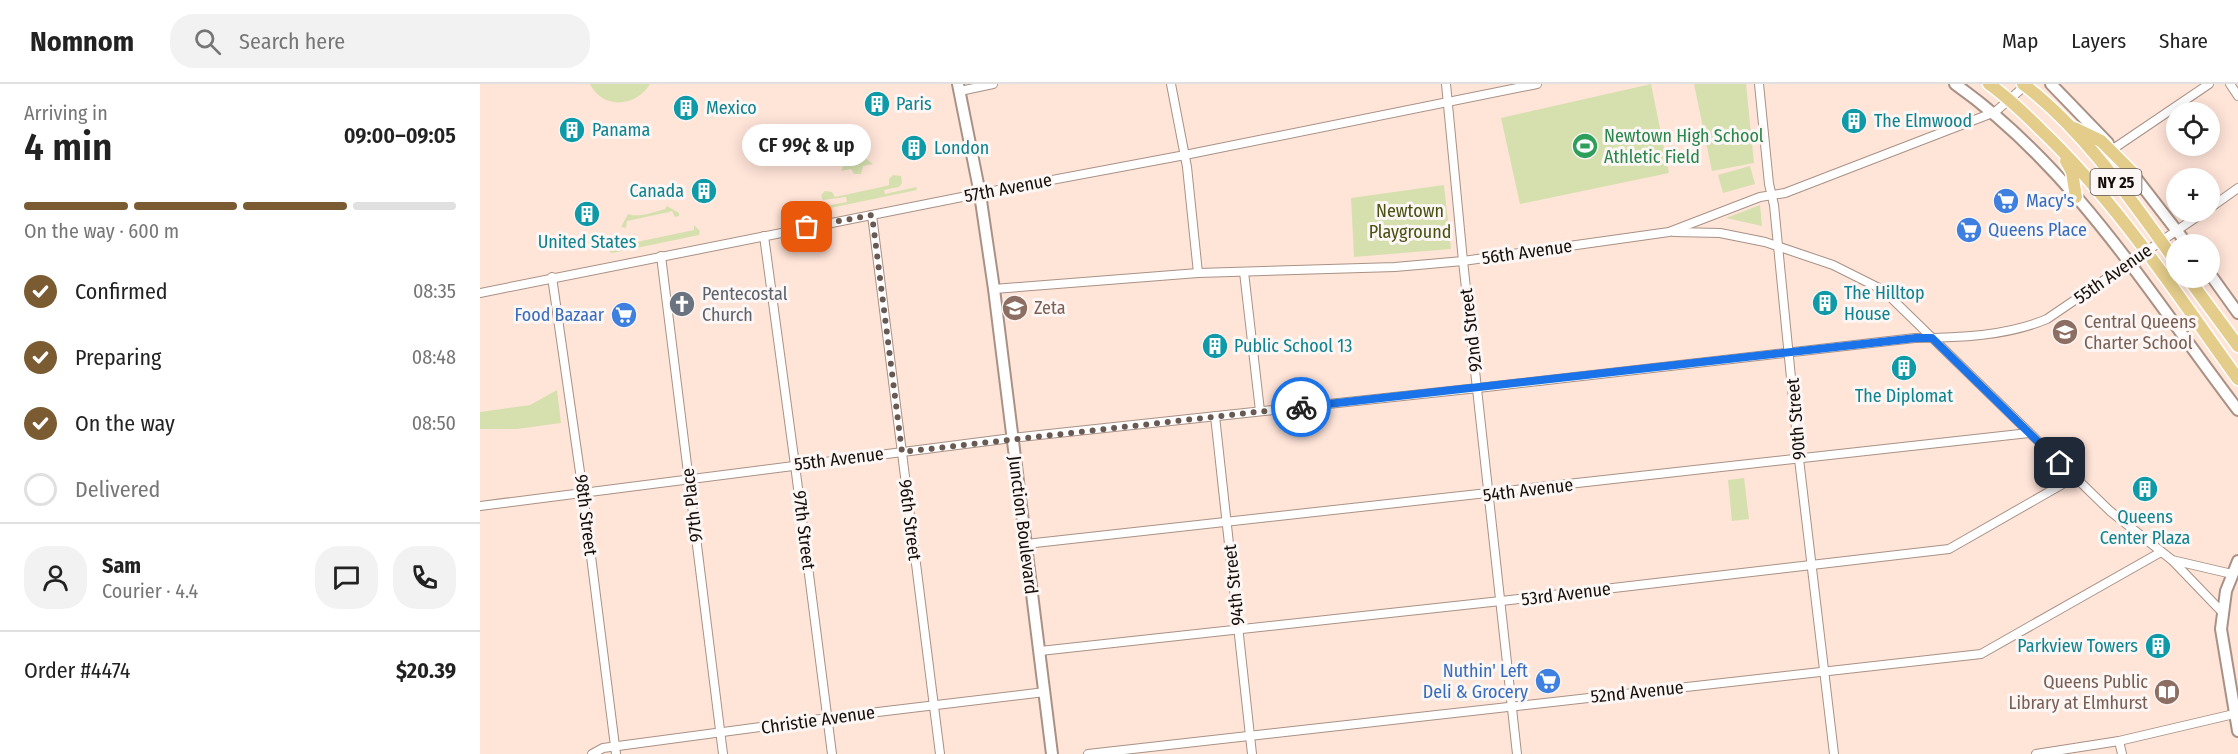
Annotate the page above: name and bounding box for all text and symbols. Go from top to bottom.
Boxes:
search box [170,14,590,68]
text: Nomnom [30,25,134,58]
icon: search [191,25,224,58]
text: Search here [239,28,345,55]
text: Map [2002,28,2038,54]
text: Layers [2071,28,2126,54]
text: Share [2159,28,2208,54]
building icon: Paris [862,89,892,119]
building icon: Mexico [671,93,701,123]
place label: Paris [896,93,932,115]
place label: Mexico [706,97,757,119]
text: Arriving in [24,101,108,125]
map controls [2166,102,2220,288]
button: locate [2166,102,2220,156]
building icon: The Elmwood [1839,106,1869,136]
place label: The Elmwood [1874,110,1972,132]
building icon: Panama [557,115,587,145]
place label: Panama [592,119,650,141]
text: 09:00–09:05 [344,122,456,149]
text: 4 min [24,124,113,170]
callout: CF 99¢ & up [742,125,872,167]
place label: Newtown High School Athletic Field [1604,125,1764,168]
sports icon: Newtown High School Athletic Field [1570,131,1600,161]
text: CF 99¢ & up [758,133,855,157]
building icon: London [899,133,929,163]
place label: London [934,137,989,159]
button: + [2166,168,2220,222]
street label: 57th Avenue [962,169,1054,207]
road number: NY 25 [2090,169,2142,195]
building icon: Canada [689,176,719,206]
place label: Canada [629,180,684,202]
supermarket icon: Macy's [1991,186,2021,216]
place label: Macy's [2026,190,2075,212]
building icon: United States [572,199,602,229]
park label: Newtown Playground [1369,200,1451,243]
pin [781,201,832,252]
icon: bag [790,210,823,243]
supermarket icon: Queens Place [1954,215,1984,245]
text: On the way · 600 m [24,219,179,243]
place label: Queens Place [1988,219,2087,241]
place label: United States [538,231,637,253]
button: − [2166,234,2220,288]
street label: 56th Avenue [1480,235,1574,269]
street label: 55th Avenue [2070,239,2156,309]
icon: check [24,275,57,308]
text: Confirmed [75,278,168,305]
text: 08:35 [413,279,456,303]
place label: The Hilltop House [1844,282,1925,325]
place label: Pentecostal Church [702,283,788,326]
street label: 92nd Street [1455,287,1487,373]
building icon: The Hilltop House [1810,288,1840,318]
church icon: Pentecostal Church [667,289,697,319]
school or university icon: Zeta [1000,293,1030,323]
place label: Zeta [1034,297,1066,319]
supermarket icon: Food Bazaar [609,300,639,330]
place label: Food Bazaar [515,304,605,326]
place label: Central Queens Charter School [2084,311,2196,354]
school or university icon: Central Queens Charter School [2050,317,2080,347]
building icon: Public School 13 [1200,331,1230,361]
place label: Public School 13 [1234,335,1352,357]
icon: check [24,341,57,374]
text: Preparing [75,344,161,371]
text: 08:48 [412,345,456,369]
building icon: The Diplomat [1889,353,1919,383]
courier [1271,377,1331,437]
street label: 90th Street [1781,377,1811,461]
place label: The Diplomat [1855,385,1953,407]
icon: bike [1285,391,1318,424]
icon: check [24,407,57,440]
text: On the way [75,410,175,437]
text: 08:50 [412,411,456,435]
pin [2034,437,2085,488]
street label: 55th Avenue [793,443,885,475]
icon: home [2043,446,2076,479]
street label: Junction Boulevard [1004,455,1042,595]
street label: 97th Place [677,467,707,543]
street label: 98th Street [570,473,602,557]
street label: 54th Avenue [1482,474,1574,506]
building icon: Queens Center Plaza [2130,474,2160,504]
text: Delivered [75,476,160,503]
street label: 96th Street [894,478,926,562]
street label: 97th Street [788,489,820,571]
place label: Queens Center Plaza [2100,506,2190,549]
street label: 94th Street [1219,543,1249,627]
button: person [24,546,87,609]
button: chat [315,546,378,609]
button: phone [393,546,456,609]
text: Sam [102,552,141,579]
street label: 53rd Avenue [1520,578,1612,610]
text: Courier · 4.4 [102,579,198,603]
building icon: Parkview Towers [2143,631,2173,661]
place label: Parkview Towers [2017,635,2138,657]
text: Order #4474 [24,657,130,684]
text: $20.39 [396,657,456,684]
place label: Nuthin' Left Deli & Grocery [1423,660,1528,703]
supermarket icon: Nuthin' Left Deli & Grocery [1533,666,1563,696]
place label: Queens Public Library at Elmhurst [2008,671,2148,714]
street label: 52nd Avenue [1589,676,1685,708]
library icon: Queens Public Library at Elmhurst [2152,677,2182,707]
street label: Christie Avenue [760,701,876,739]

